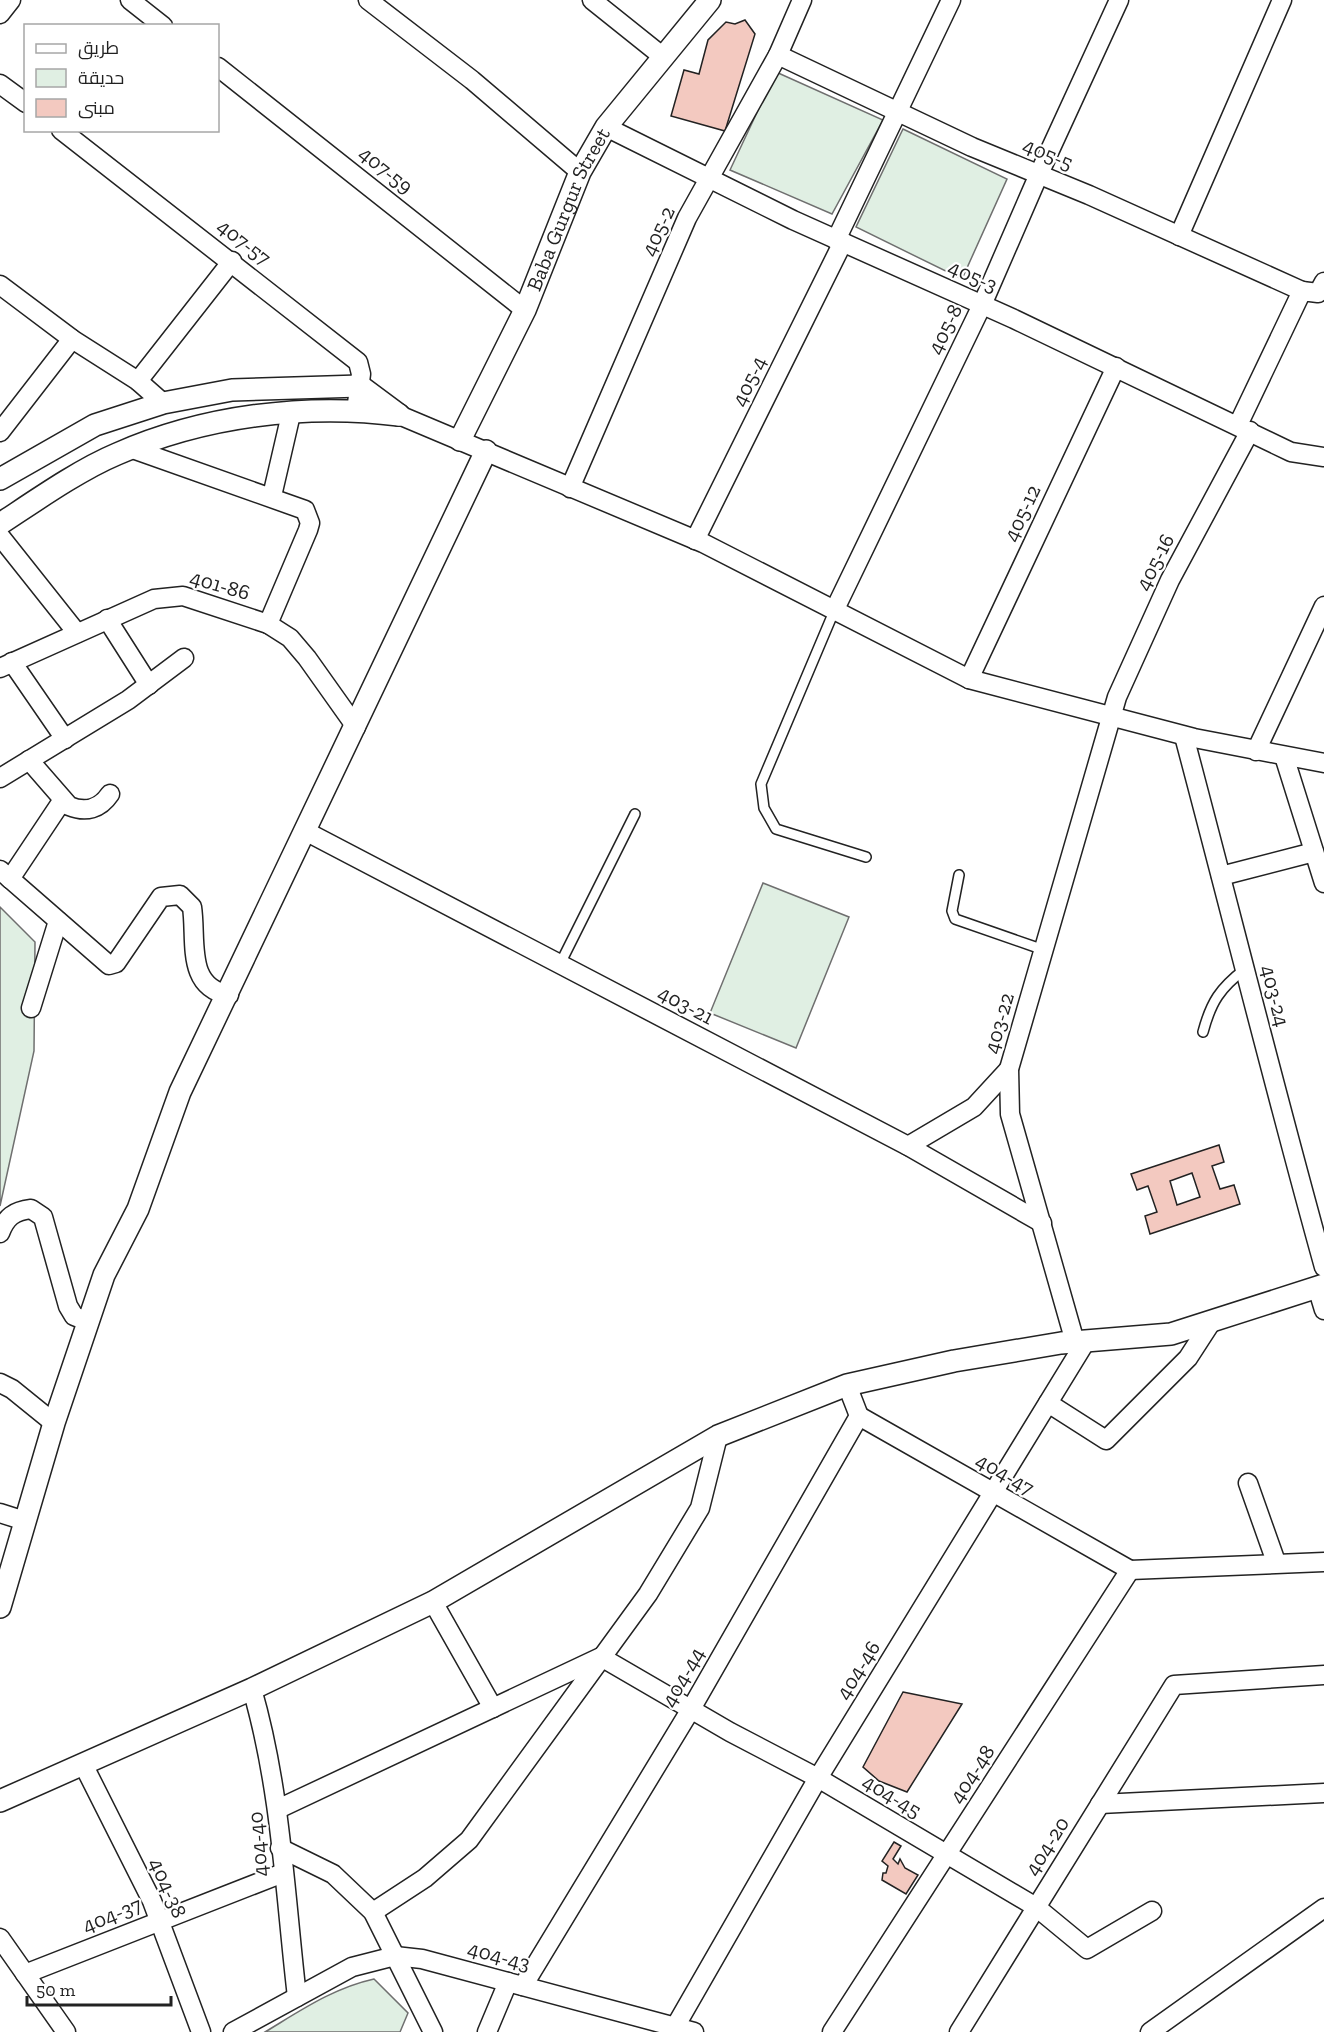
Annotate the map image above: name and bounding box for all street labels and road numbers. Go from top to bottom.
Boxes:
street label: Baba Gurgur Street [521,123,615,294]
street label: 405-5 [1020,132,1077,175]
street label: 407-59 [354,140,418,199]
street label: 405-2 [635,202,680,260]
street label: 407-57 [213,213,276,270]
street label: 405-3 [945,254,1002,297]
street label: 405-8 [922,300,967,358]
street label: 405-4 [726,352,771,410]
street label: 405-12 [998,480,1045,545]
street label: 405-16 [1130,529,1179,594]
street label: 401-86 [187,564,253,605]
street label: 403-24 [1256,963,1295,1029]
street label: 403-21 [654,980,718,1030]
street label: 403-22 [978,990,1019,1056]
street label: 404-47 [972,1447,1039,1500]
street label: 404-46 [830,1636,885,1704]
street label: 404-44 [656,1643,710,1711]
street label: 404-48 [944,1740,1000,1808]
street label: 404-45 [858,1768,926,1823]
street label: 404-40 [242,1810,273,1878]
street label: 404-20 [1019,1812,1074,1880]
street label: 404-38 [144,1854,193,1922]
street label: 404-37 [79,1891,145,1938]
street label: 404-43 [465,1935,533,1976]

